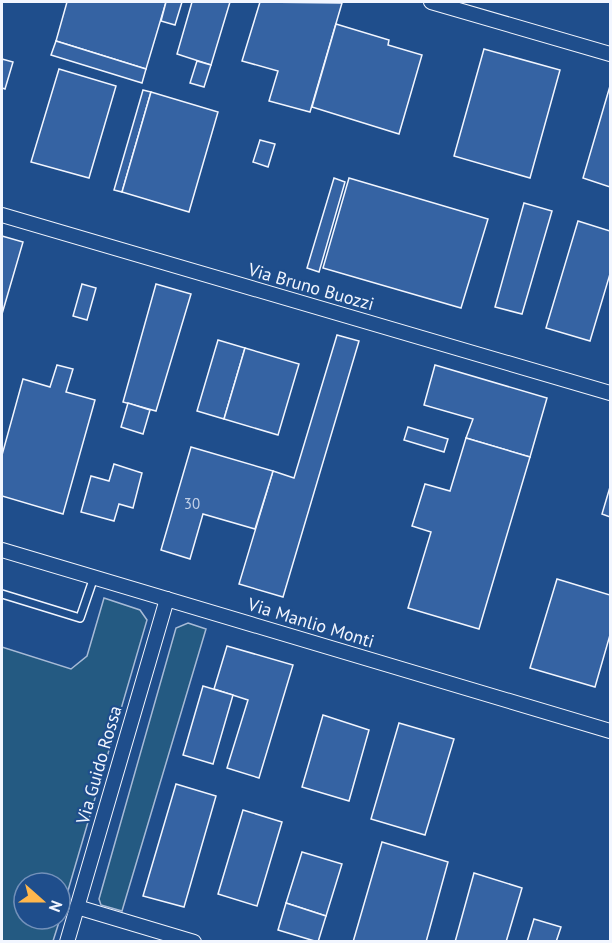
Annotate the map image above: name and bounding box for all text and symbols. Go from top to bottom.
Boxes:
street label: Via Bruno Buozzi [245,257,377,315]
house number: 30 [184,494,200,513]
street label: Via Manlio Monti [244,592,377,653]
street label: Via Guido Rossa [70,703,126,828]
north arrow [12,871,72,931]
text: N [45,898,67,915]

